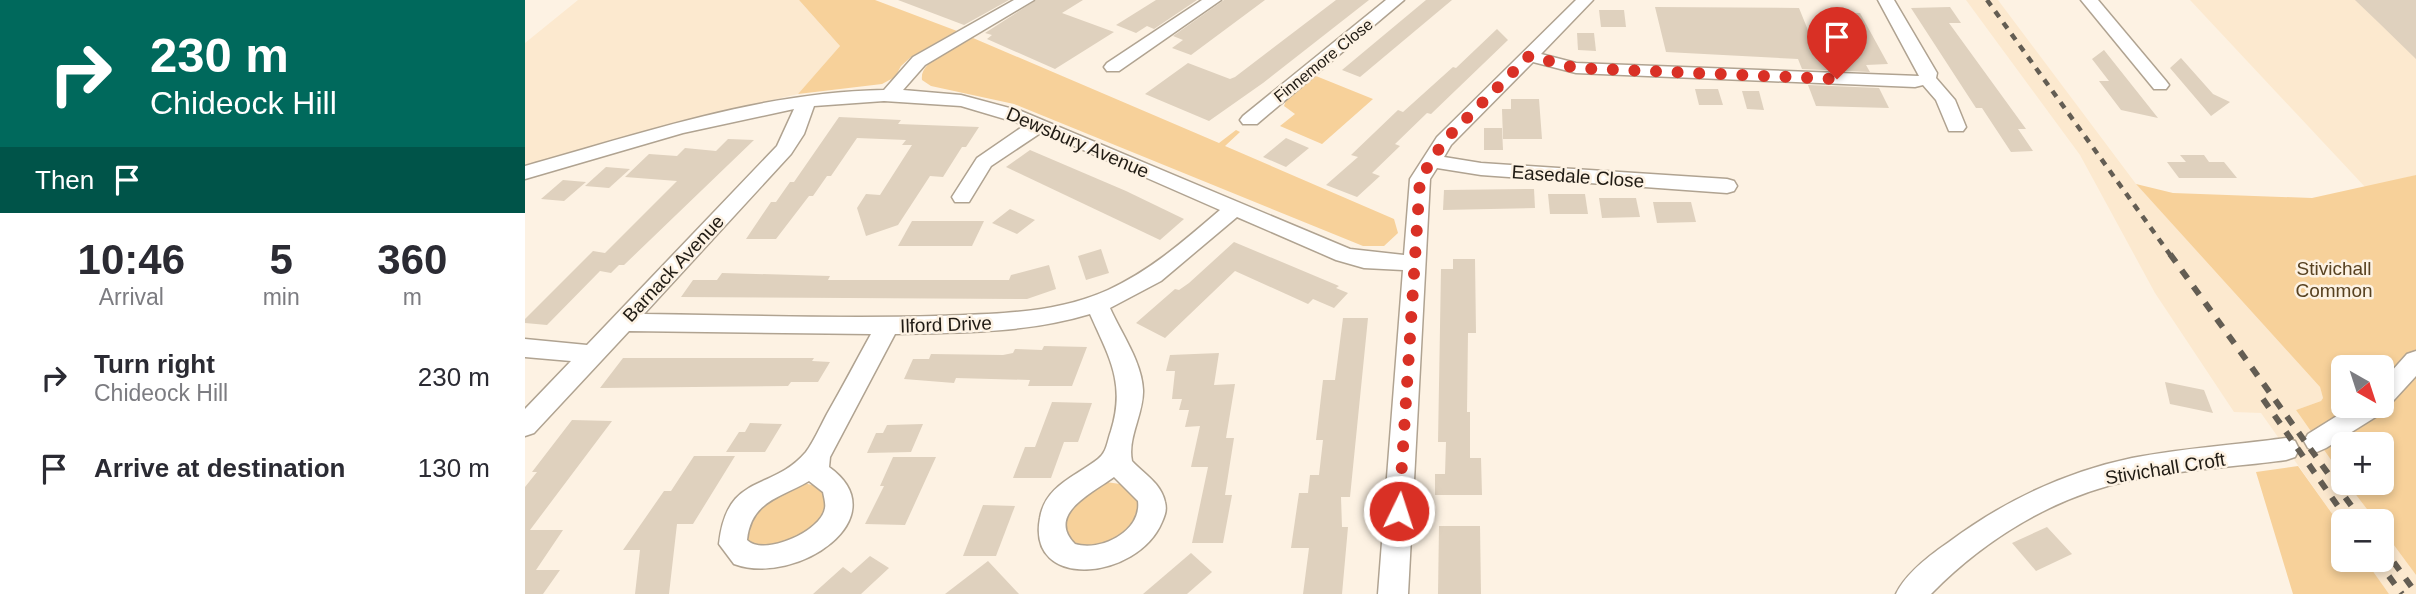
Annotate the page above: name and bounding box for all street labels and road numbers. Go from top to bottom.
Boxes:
street label: Finnemore Close [1271,15,1376,105]
street label: Dewsbury Avenue [1003,103,1152,182]
street label: Easedale Close [1511,161,1645,192]
street label: Barnack Avenue [619,211,728,326]
street label: Ilford Drive [900,312,992,337]
street label: Stivichall Croft [2103,449,2227,488]

